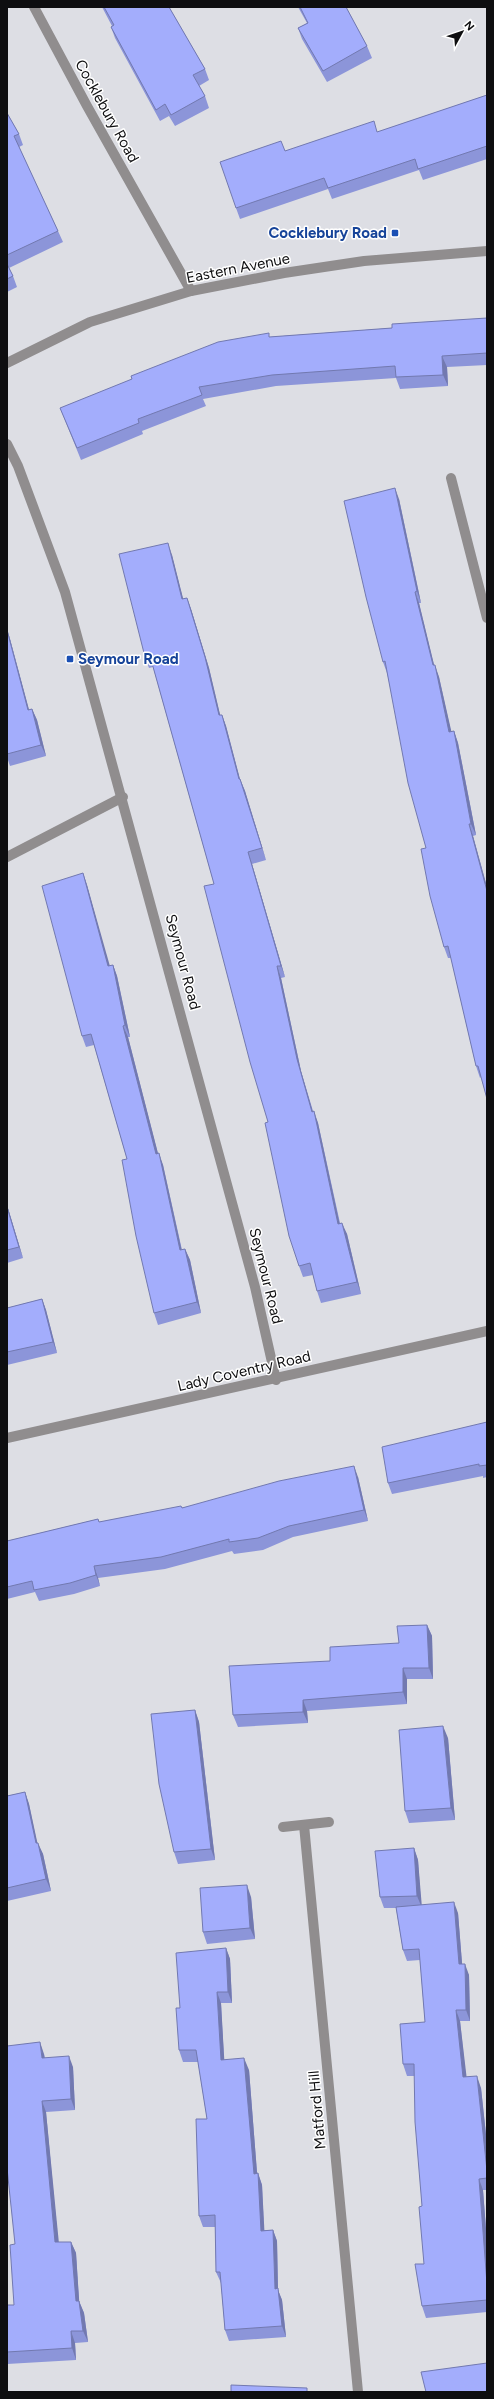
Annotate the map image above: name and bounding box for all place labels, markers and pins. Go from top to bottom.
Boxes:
place label: Cocklebury Road [268,224,387,242]
marker: Cocklebury Road [390,228,400,238]
place label: Seymour Road [78,650,179,668]
marker: Seymour Road [65,654,75,664]

